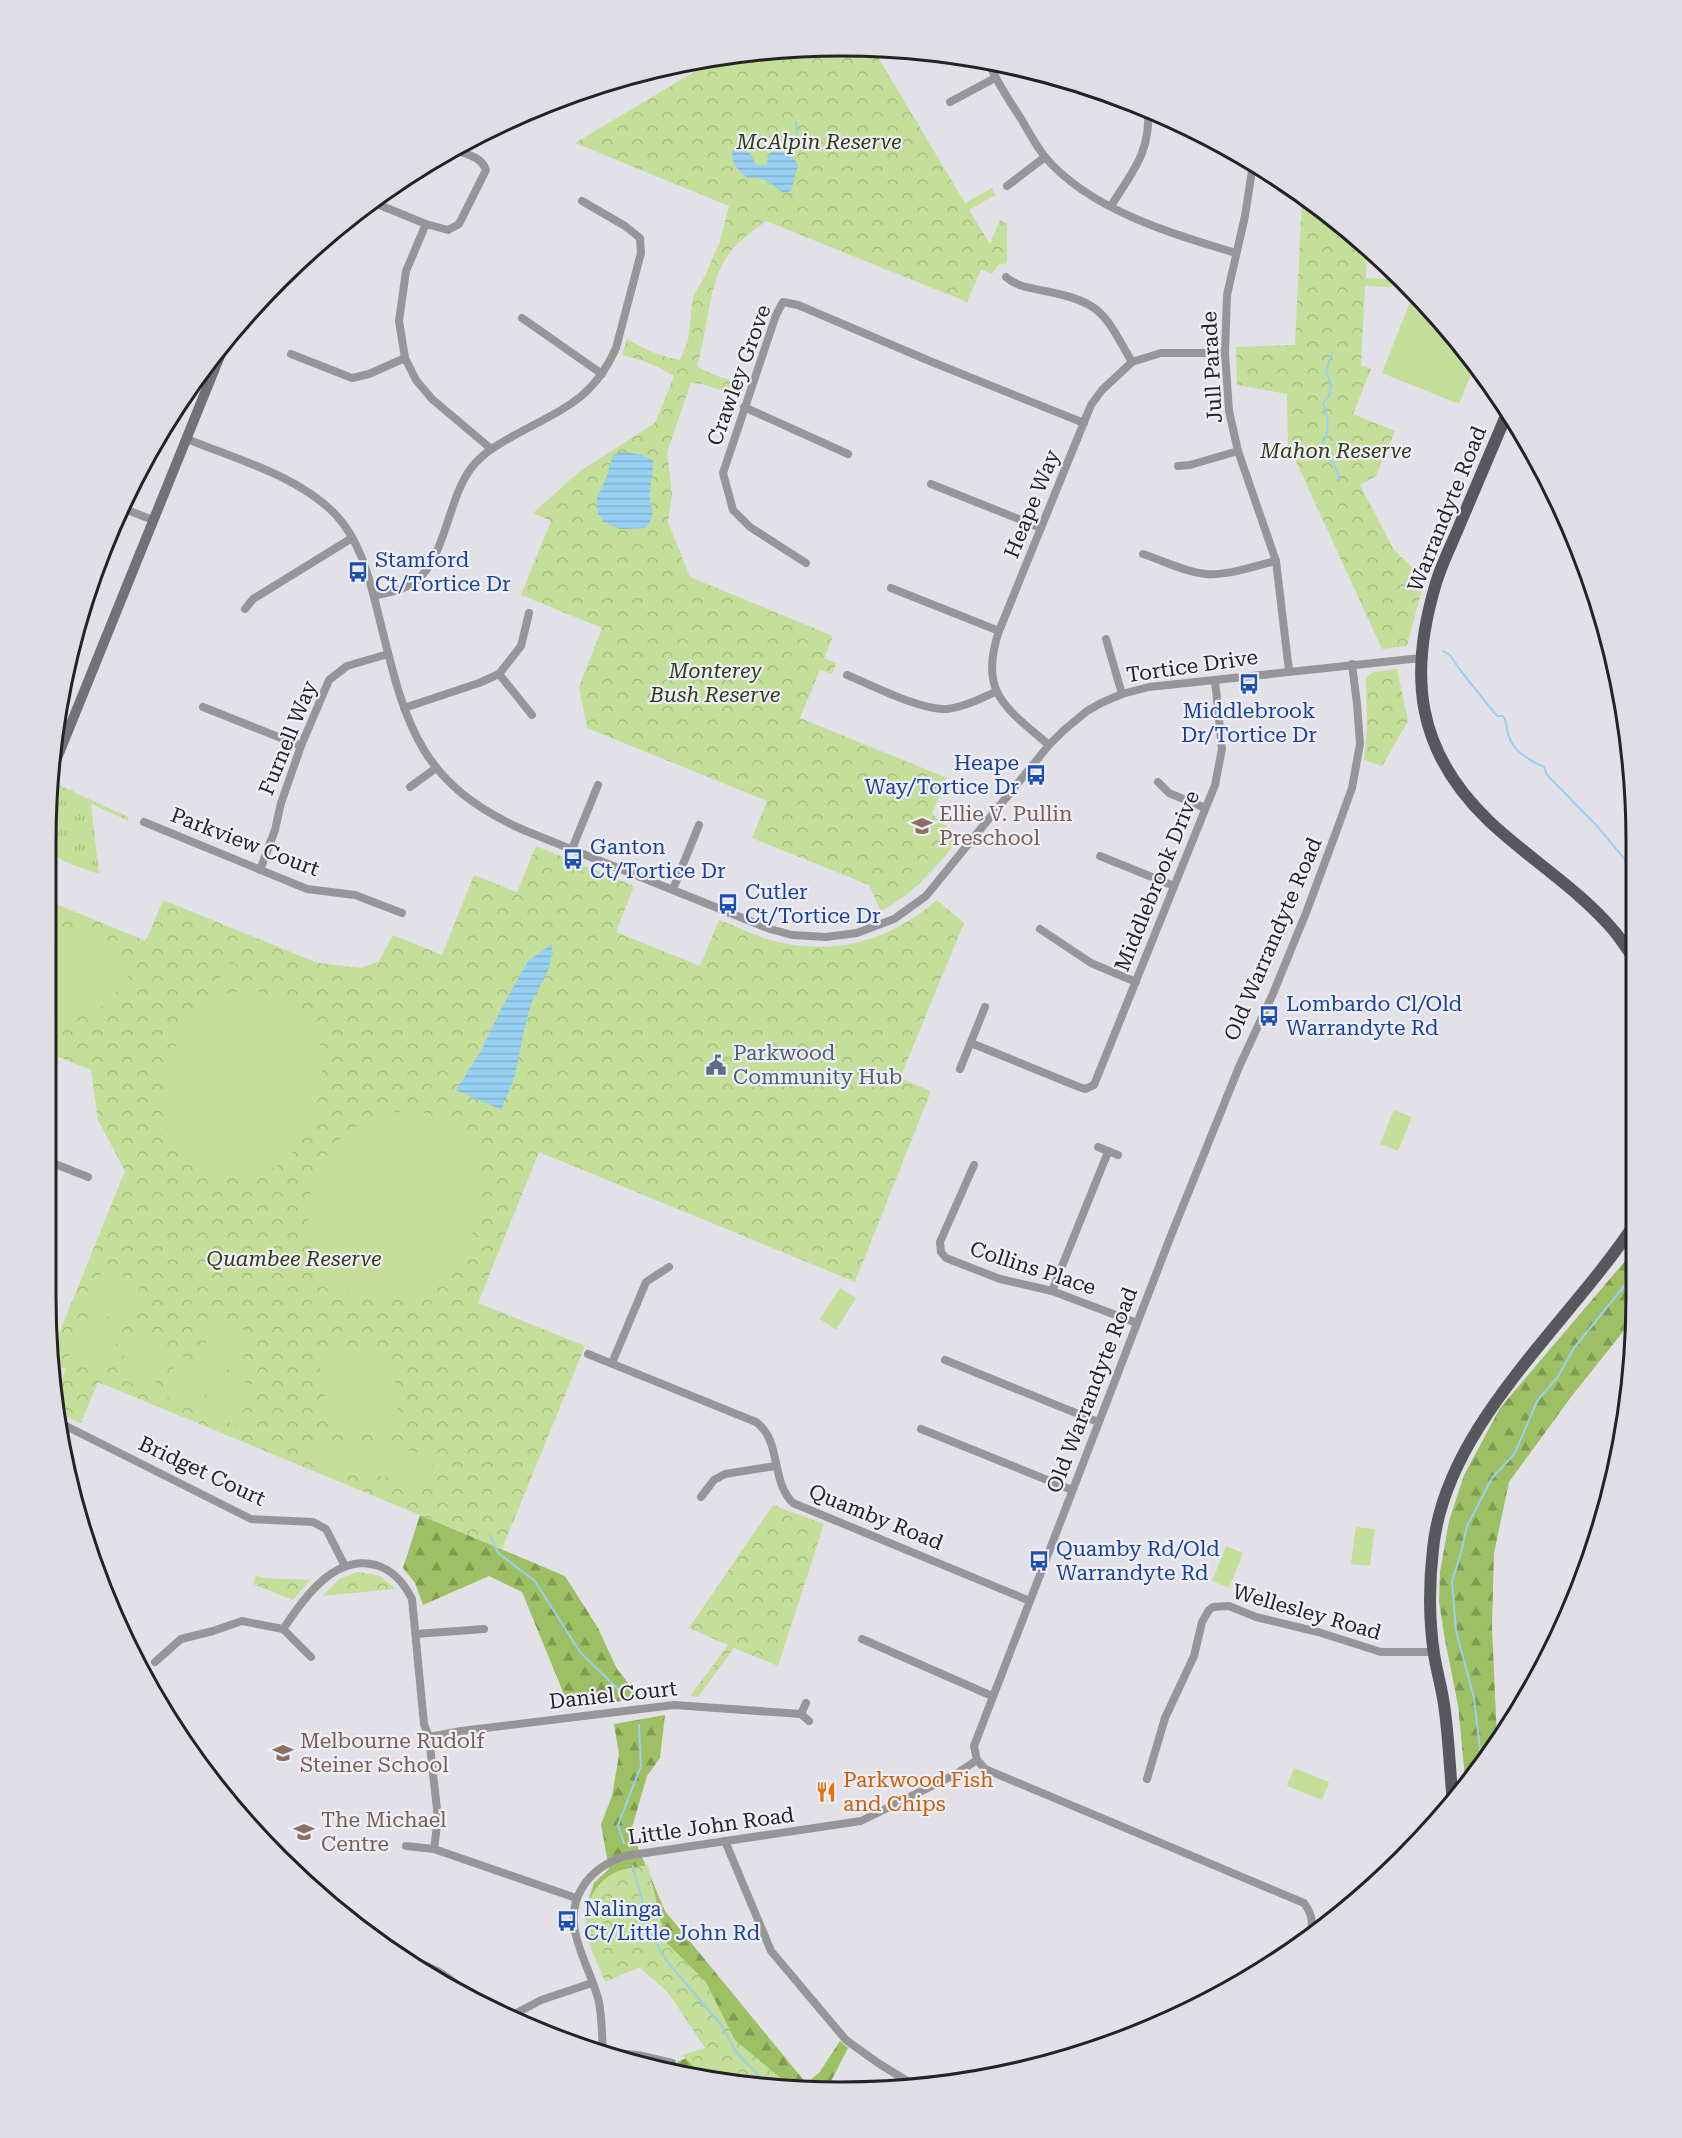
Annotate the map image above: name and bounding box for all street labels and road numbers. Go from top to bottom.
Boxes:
street label: Crawley Grove [702,301,776,449]
street label: Jull Parade [1197,311,1227,423]
street label: Warrandyte Road [1403,422,1491,595]
street label: Heape Way [999,446,1065,562]
street label: Tortice Drive [1125,645,1259,687]
street label: Furnell Way [254,677,322,799]
street label: Middlebrook Drive [1110,787,1204,975]
street label: Parkview Court [167,803,323,881]
street label: Old Warrandyte Road [1219,833,1327,1044]
street label: Collins Place [967,1236,1099,1300]
street label: Old Warrandyte Road [1042,1283,1143,1496]
street label: Bridget Court [135,1431,269,1511]
street label: Quamby Road [805,1479,947,1555]
street label: Wellesley Road [1230,1579,1385,1645]
street label: Daniel Court [548,1676,679,1714]
street label: Little John Road [626,1802,796,1850]

